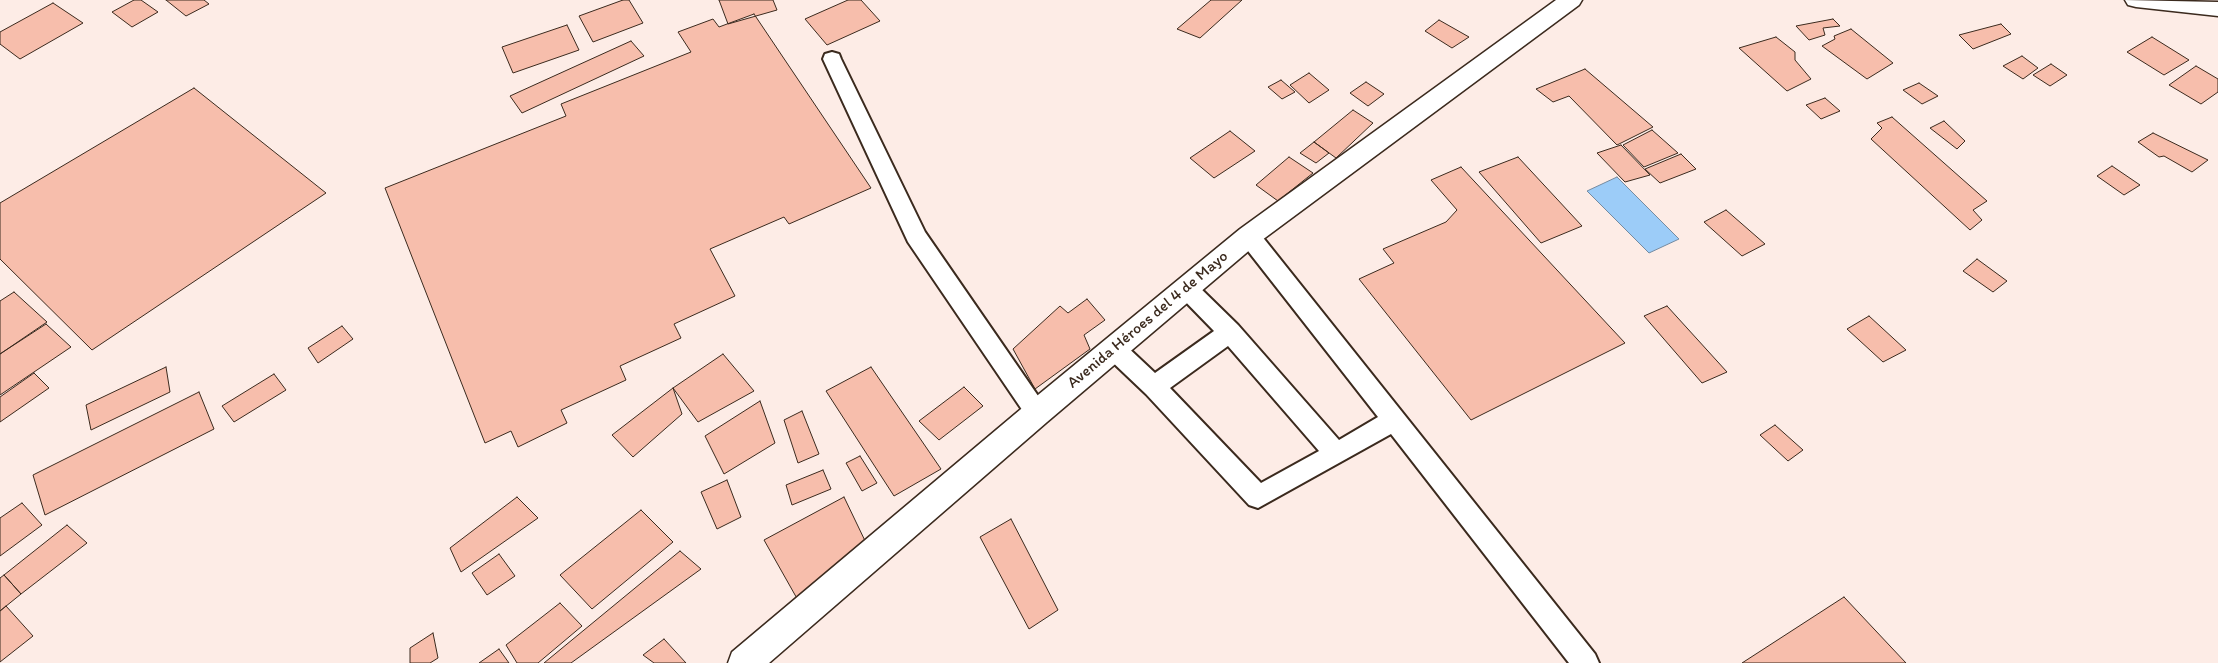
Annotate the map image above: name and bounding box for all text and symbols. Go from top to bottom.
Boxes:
street label: Avenida Héroes del 4 de Mayo [1064,247,1232,393]

